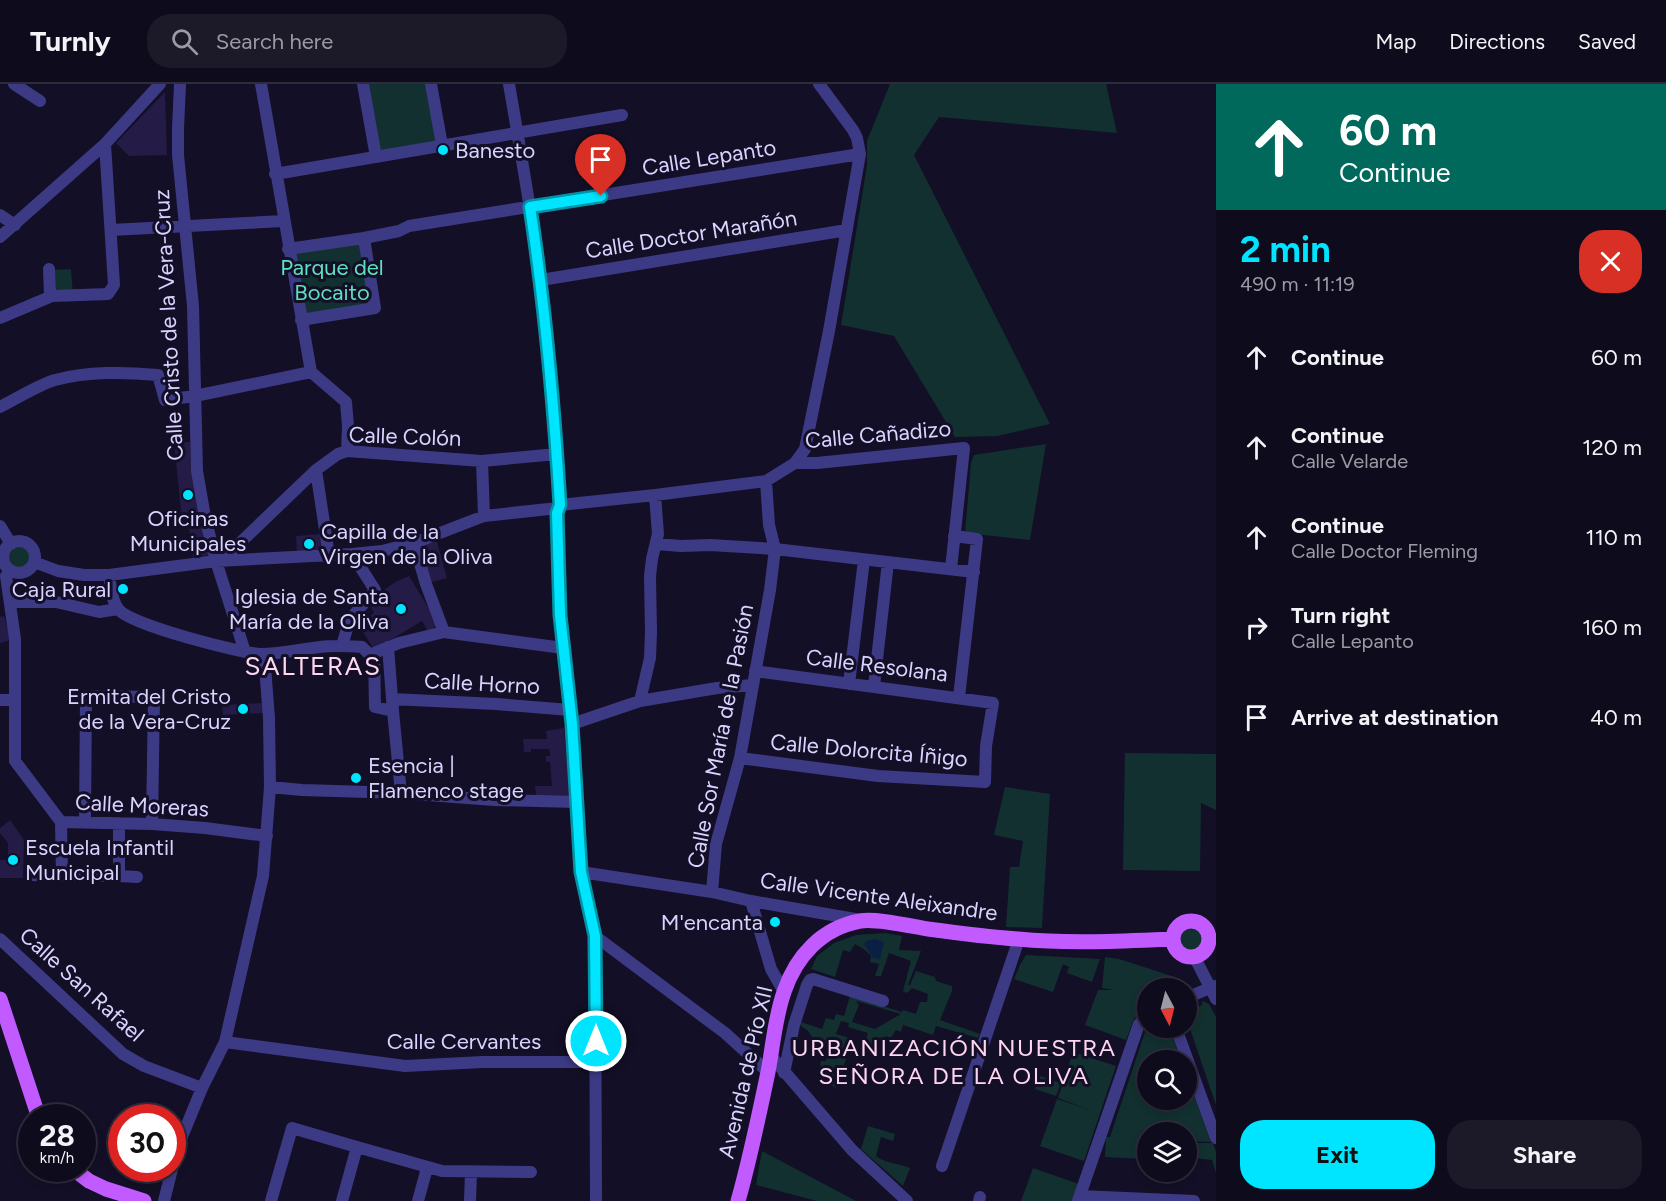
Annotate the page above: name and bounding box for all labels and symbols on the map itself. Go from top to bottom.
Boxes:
pin [575,134,626,196]
street label: Calle Lepanto [640,134,778,181]
place label: Banesto [455,137,535,164]
marker: Banesto [436,143,450,157]
street label: Calle Cristo de la Vera-Cruz [148,189,189,461]
street label: Calle Doctor Marañón [583,204,799,265]
park label: Parque del Bocaito [280,254,384,306]
street label: Calle Cañadizo [804,415,952,454]
street label: Calle Colón [348,421,462,452]
marker: Oficinas Municipales [181,488,195,502]
place label: Oficinas Municipales [130,505,246,557]
place label: Capilla de la Virgen de la Oliva [321,518,493,570]
marker: Capilla de la Virgen de la Oliva [302,537,316,551]
place label: Caja Rural [12,576,111,603]
marker: Caja Rural [116,582,130,596]
place label: Iglesia de Santa María de la Oliva [229,583,389,635]
marker: Iglesia de Santa María de la Oliva [394,602,408,616]
street label: Calle Sor María de la Pasión [682,602,759,870]
street label: Calle Resolana [805,643,949,688]
district label: SALTERAS [245,650,381,682]
street label: Calle Horno [423,667,541,700]
place label: Ermita del Cristo de la Vera-Cruz [67,683,231,735]
marker: Ermita del Cristo de la Vera-Cruz [236,702,250,716]
street label: Calle Dolorcita Íñigo [769,728,969,773]
place label: Esencia | Flamenco stage [368,752,524,804]
marker: Esencia | Flamenco stage [349,771,363,785]
street label: Calle Moreras [74,789,210,822]
place label: Escuela Infantil Municipal [25,834,174,886]
marker: Escuela Infantil Municipal [6,853,20,867]
street label: Calle Vicente Aleixandre [758,866,999,927]
place label: M'encanta [661,909,763,936]
marker: M'encanta [768,915,782,929]
street label: Calle San Rafael [14,922,149,1047]
north arrow [1137,978,1197,1038]
street label: Avenida de Pío XII [712,983,779,1161]
position arrow [564,1009,628,1073]
street label: Calle Cervantes [387,1028,541,1055]
district label: URBANIZACIÓN NUESTRA SEÑORA DE LA OLIVA [791,1033,1117,1090]
speed limit sign: 30 [108,1104,186,1182]

